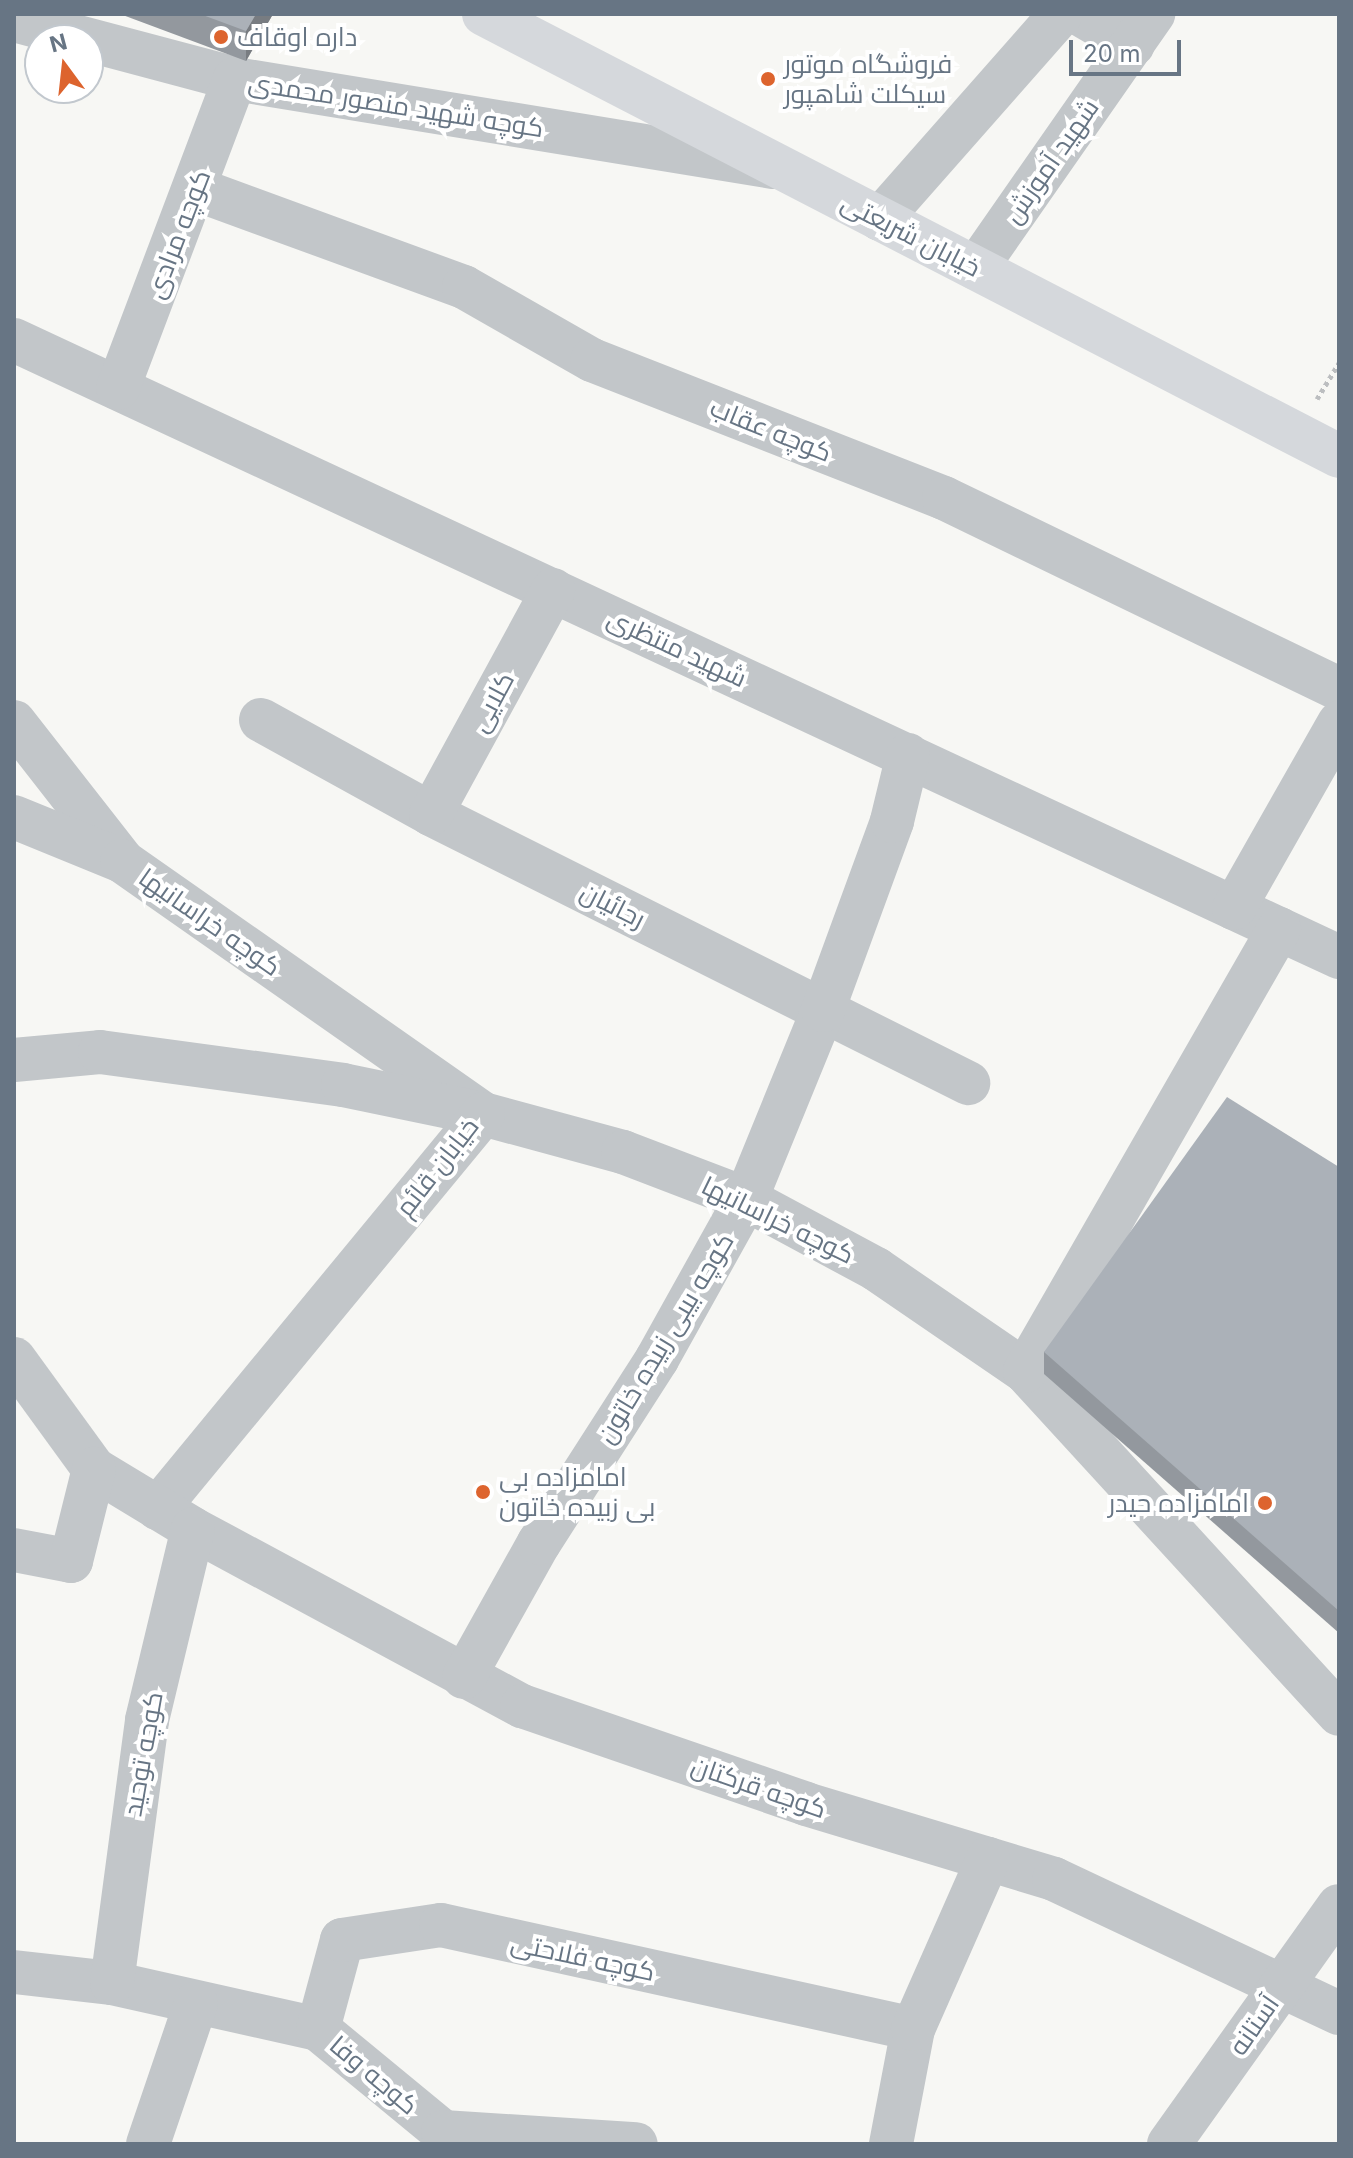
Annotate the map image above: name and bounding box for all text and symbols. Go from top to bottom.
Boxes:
place label: داره اوقاف [237,21,357,53]
north arrow [24,24,104,104]
scale bar [1073,24,1185,74]
text: N [47,28,70,57]
marker: داره اوقاف [212,28,230,46]
text: 20 m [1083,39,1141,68]
place label: فروشگاه موتور سیکلت شاهپور [784,48,952,110]
street label: کوچه شهید منصور محمدی [246,66,546,144]
marker: فروشگاه موتور سیکلت شاهپور [759,70,777,88]
street label: شهید آموزش [997,93,1105,229]
street label: کوچه مرادی [139,165,217,303]
street label: خیابان شریعتی [836,187,986,283]
street label: کوچه عقاب [706,392,836,468]
street label: شهید منتظری [602,602,752,694]
street label: کلایی [463,667,521,737]
street label: کوچه خراسانیها [133,862,287,982]
street label: رجائیان [575,876,651,934]
street label: خیابان قائم [389,1111,485,1223]
street label: کوچه خراسانیها [697,1170,859,1270]
street label: کوچه بیبی زبیده خاتون [590,1227,740,1449]
place label: امامزاده بی بی زبیده خاتون [499,1461,655,1522]
marker: امامزاده بی بی زبیده خاتون [474,1483,492,1501]
place label: امامزاده حیدر [1108,1487,1249,1519]
marker: امامزاده حیدر [1256,1494,1274,1512]
street label: کوچه توحید [117,1689,169,1819]
street label: کوچه قرکتان [687,1749,831,1825]
street label: کوچه فلاحتی [508,1927,658,1987]
street label: آستانه [1222,1989,1286,2061]
street label: کوچه وفا [323,2029,425,2121]

